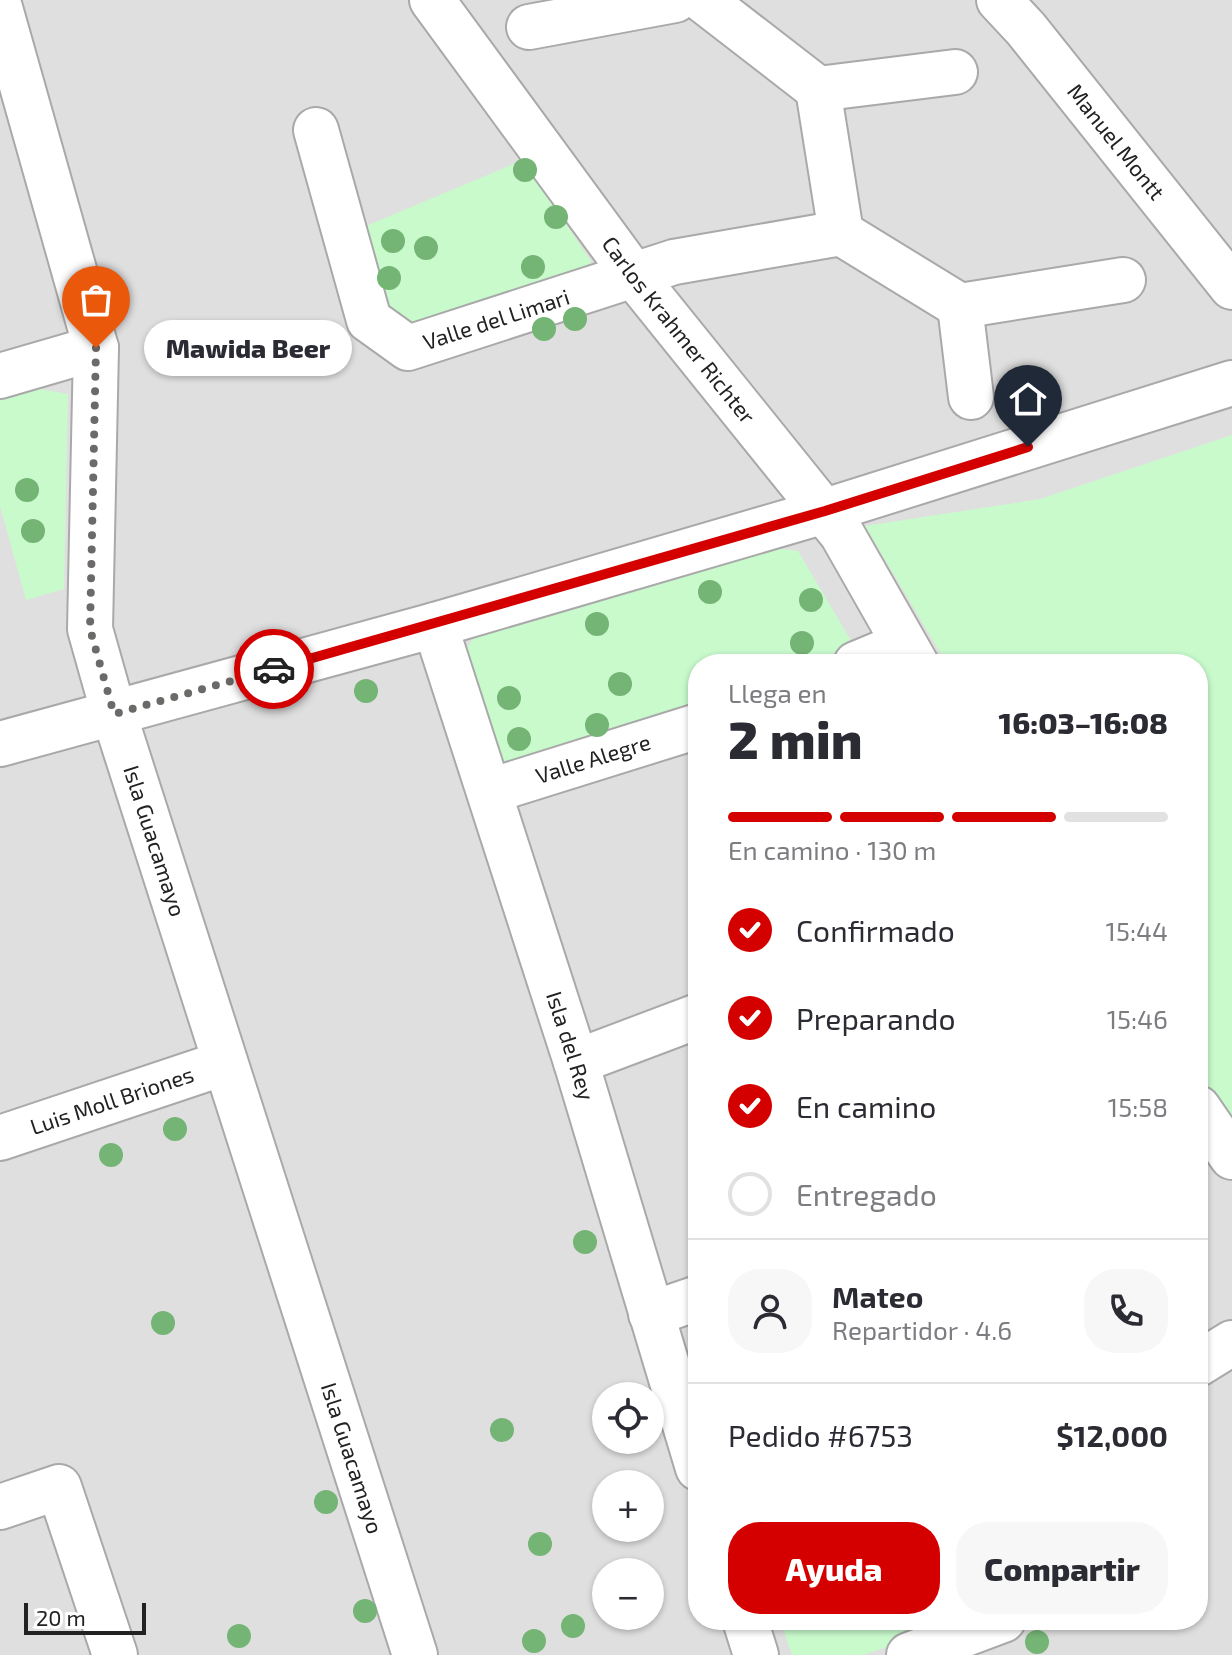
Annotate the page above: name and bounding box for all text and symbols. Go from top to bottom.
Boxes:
street label: Manuel Montt [1063,78,1171,204]
street label: Carlos Krahmer Richter [597,231,762,428]
pin [62,266,130,348]
icon: bag [74,278,118,322]
street label: Valle del Limari [419,283,572,354]
callout: Mawida Beer [144,320,352,376]
text: Mawida Beer [166,332,330,363]
pin [994,365,1062,447]
icon: home [1006,377,1050,421]
courier [234,629,314,709]
icon: car [252,647,296,691]
text: Llega en [728,677,827,708]
text: 16:03–16:08 [999,704,1168,740]
text: 2 min [728,707,863,769]
street label: Valle Alegre [532,728,653,788]
street label: Isla Guacamayo [119,762,192,919]
text: En camino · 130 m [728,834,936,865]
icon: check [728,908,772,952]
text: Confirmado [796,912,955,948]
text: 15:44 [1106,915,1168,946]
street label: Isla del Rey [542,988,601,1103]
icon: check [728,996,772,1040]
text: Preparando [796,1000,955,1036]
text: 15:46 [1107,1003,1168,1034]
street label: Luis Moll Briones [26,1060,197,1139]
icon: check [728,1084,772,1128]
text: En camino [796,1088,936,1124]
text: 15:58 [1108,1091,1168,1122]
text: Entregado [796,1176,937,1212]
button: person [728,1269,812,1353]
button: phone [1084,1269,1168,1353]
text: Mateo [832,1278,923,1314]
text: Repartidor · 4.6 [832,1314,1012,1345]
street label: Isla Guacamayo [317,1379,389,1537]
map controls [592,1382,664,1630]
button: locate [592,1382,664,1454]
text: Pedido #6753 [728,1417,913,1453]
text: $12,000 [1056,1417,1168,1453]
button: + [592,1470,664,1542]
button: Ayuda [728,1522,940,1614]
button: Compartir [956,1522,1168,1614]
button: − [592,1558,664,1630]
scale bar [24,1599,146,1635]
text: 20 m [36,1604,86,1630]

